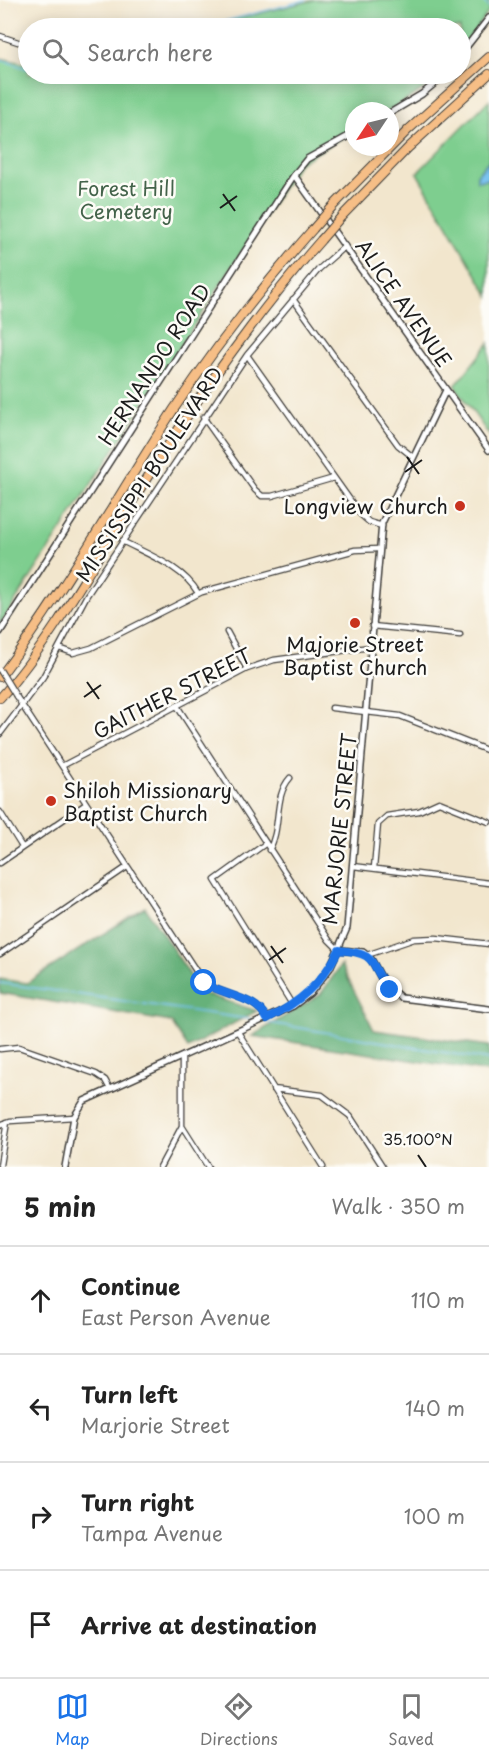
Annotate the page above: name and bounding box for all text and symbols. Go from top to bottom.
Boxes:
search box [18,18,471,84]
icon: search [39,35,72,68]
text: Search here [87,35,213,68]
north arrow [345,102,399,156]
park label: Forest Hill Cemetery [77,173,175,226]
street label: ALICE AVENUE [349,233,459,373]
street label: HERNANDO ROAD [90,277,218,451]
street label: MISSISSIPPI BOULEVARD [68,360,230,588]
place label: Longview Church [284,491,448,521]
marker: Longview Church [453,499,467,513]
marker: Majorie Street Baptist Church [348,616,362,630]
place label: Majorie Street Baptist Church [283,629,427,682]
street label: GAITHER STREET [87,640,257,746]
street label: MARJORIE STREET [314,731,364,926]
place label: Shiloh Missionary Baptist Church [63,775,232,828]
marker: Shiloh Missionary Baptist Church [44,794,58,808]
route start [190,969,216,995]
route end [376,976,402,1002]
text: 35.100°N [383,1127,453,1150]
text: 5 min [24,1187,96,1226]
text: Walk · 350 m [332,1191,465,1221]
text: Continue [81,1269,180,1302]
icon: ahead [24,1284,57,1317]
text: 110 m [411,1285,465,1315]
text: East Person Avenue [81,1302,271,1332]
text: Turn left [81,1377,178,1410]
icon: left [24,1392,57,1425]
text: 140 m [405,1393,465,1423]
text: Marjorie Street [81,1410,230,1440]
text: Turn right [81,1485,194,1518]
icon: right [24,1500,57,1533]
text: 100 m [404,1501,465,1531]
text: Tampa Avenue [81,1518,223,1548]
icon: arrive [24,1608,57,1641]
text: Arrive at destination [81,1608,317,1641]
tab: Map [55,1690,89,1750]
tab: Directions [200,1690,278,1750]
tab: Saved [388,1690,434,1750]

